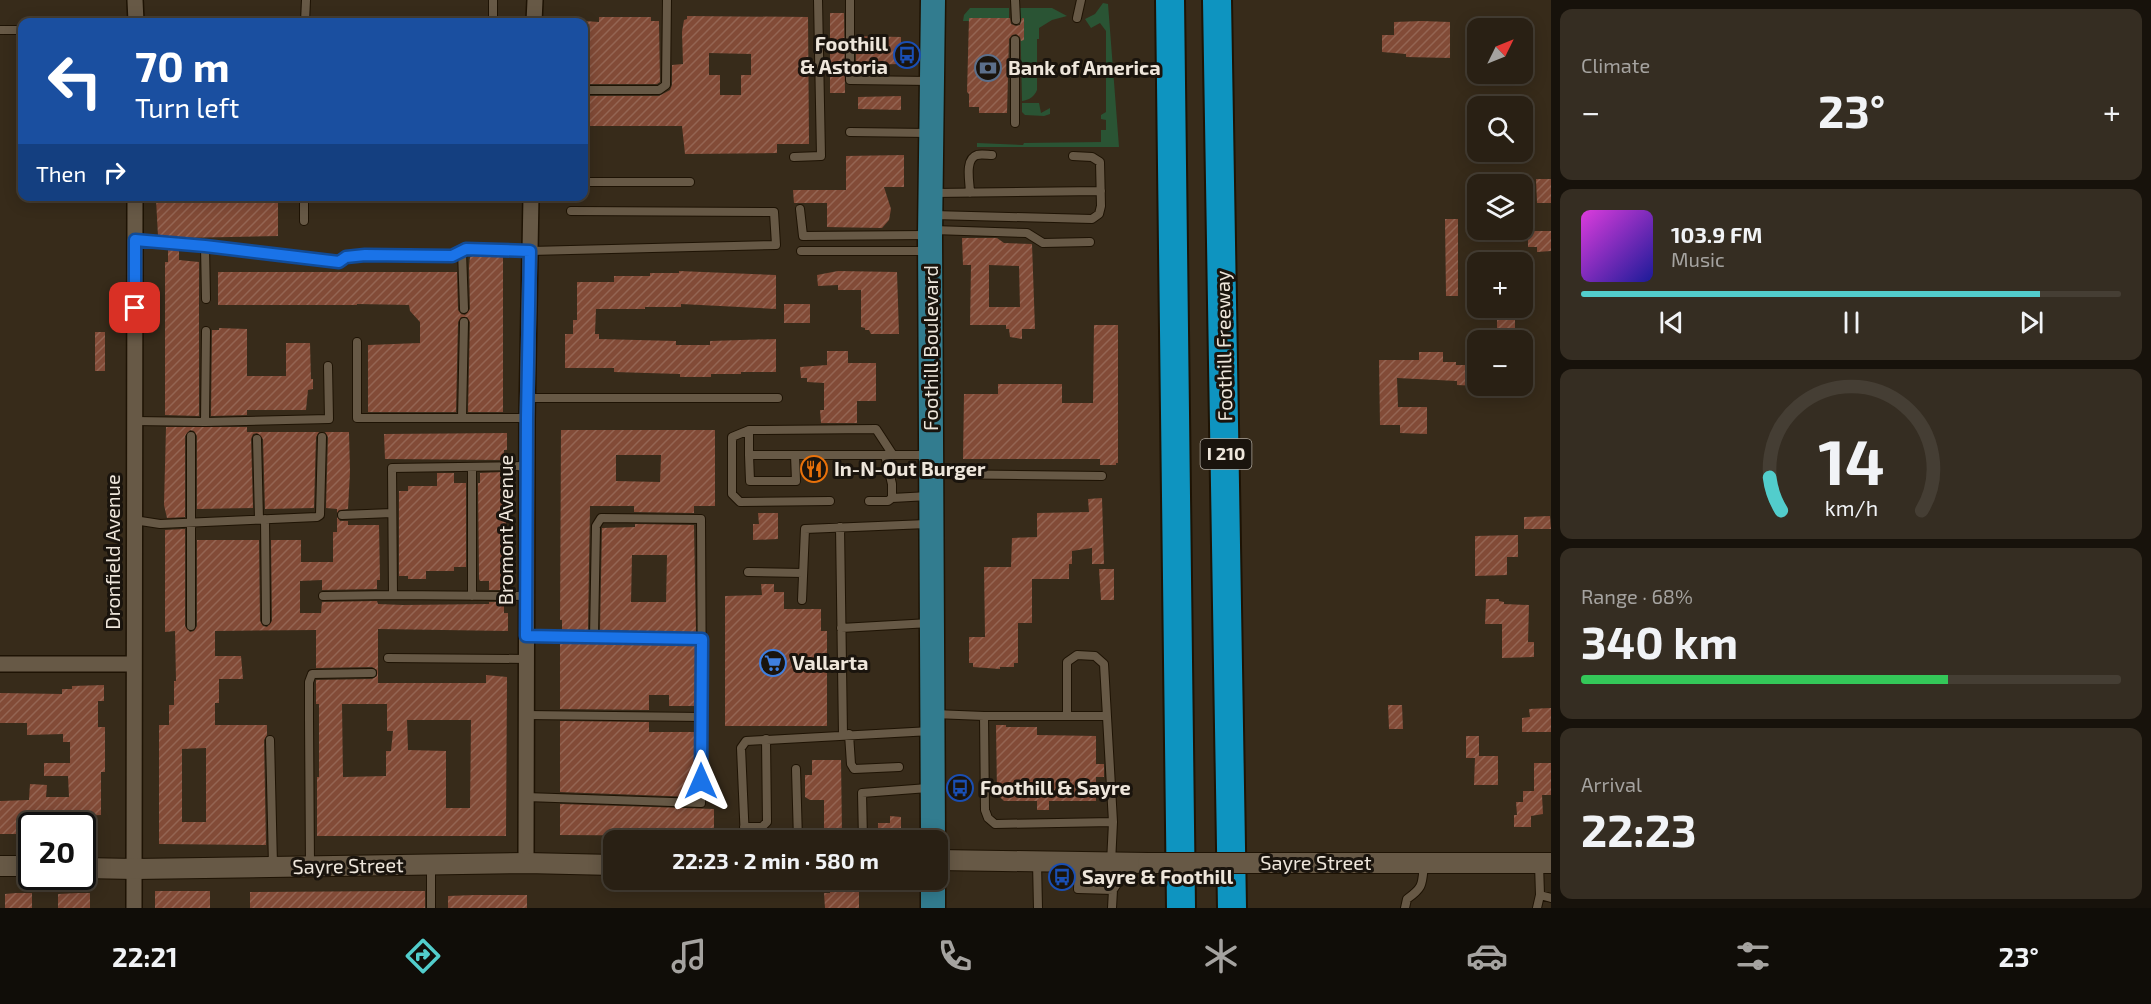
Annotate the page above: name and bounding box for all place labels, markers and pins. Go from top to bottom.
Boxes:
place label: Foothill & Astoria [800,31,888,78]
bus stop icon: Foothill & Astoria [892,40,922,70]
bank icon: Bank of America [973,53,1003,83]
place label: Bank of America [1008,55,1161,79]
pin [109,282,160,333]
restaurant icon: In-N-Out Burger [799,454,829,484]
place label: In-N-Out Burger [834,456,986,480]
supermarket icon: Vallarta [758,648,788,678]
place label: Vallarta [792,650,868,674]
bus stop icon: Foothill & Sayre [945,773,975,803]
place label: Foothill & Sayre [980,775,1131,800]
bus stop icon: Sayre & Foothill [1047,862,1077,892]
place label: Sayre & Foothill [1082,864,1234,889]

